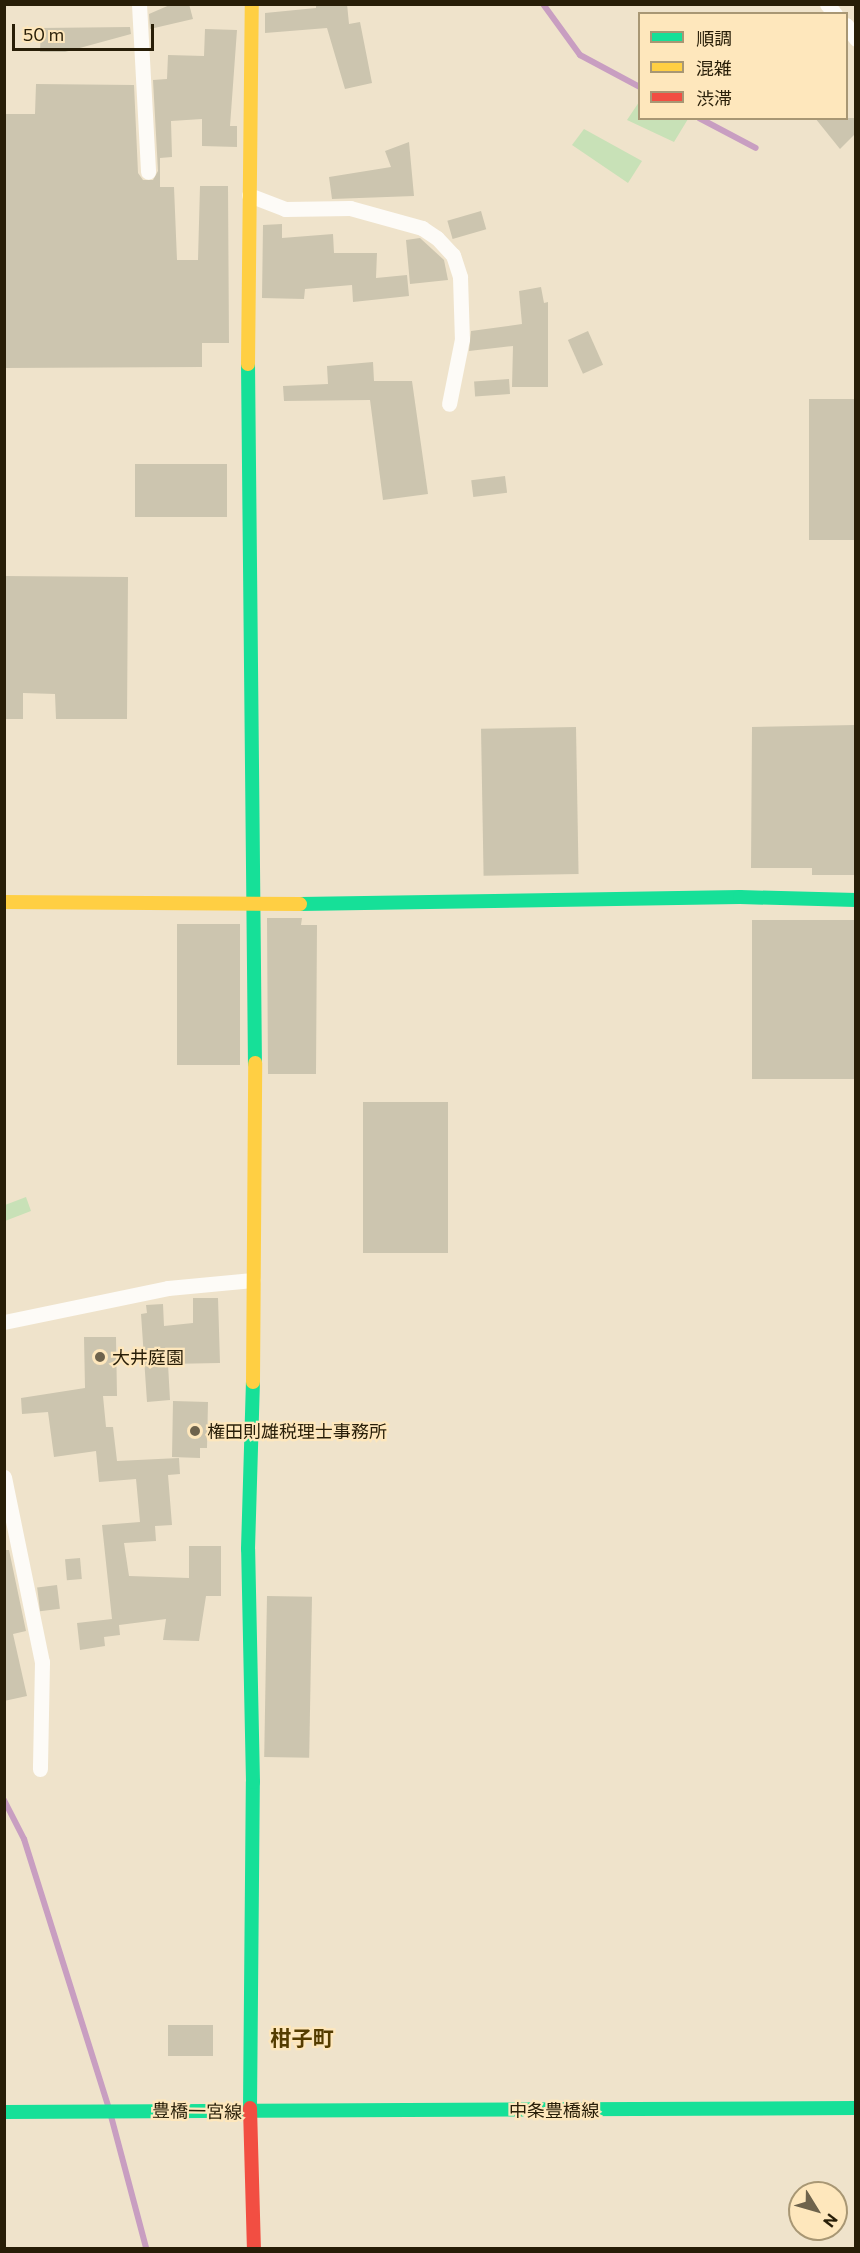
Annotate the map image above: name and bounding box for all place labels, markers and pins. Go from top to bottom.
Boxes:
place label: 大井庭園 [112,1346,184,1368]
marker: 大井庭園 [93,1350,107,1364]
place label: 権田則雄税理士事務所 [207,1420,387,1442]
marker: 権田則雄税理士事務所 [188,1424,202,1438]

